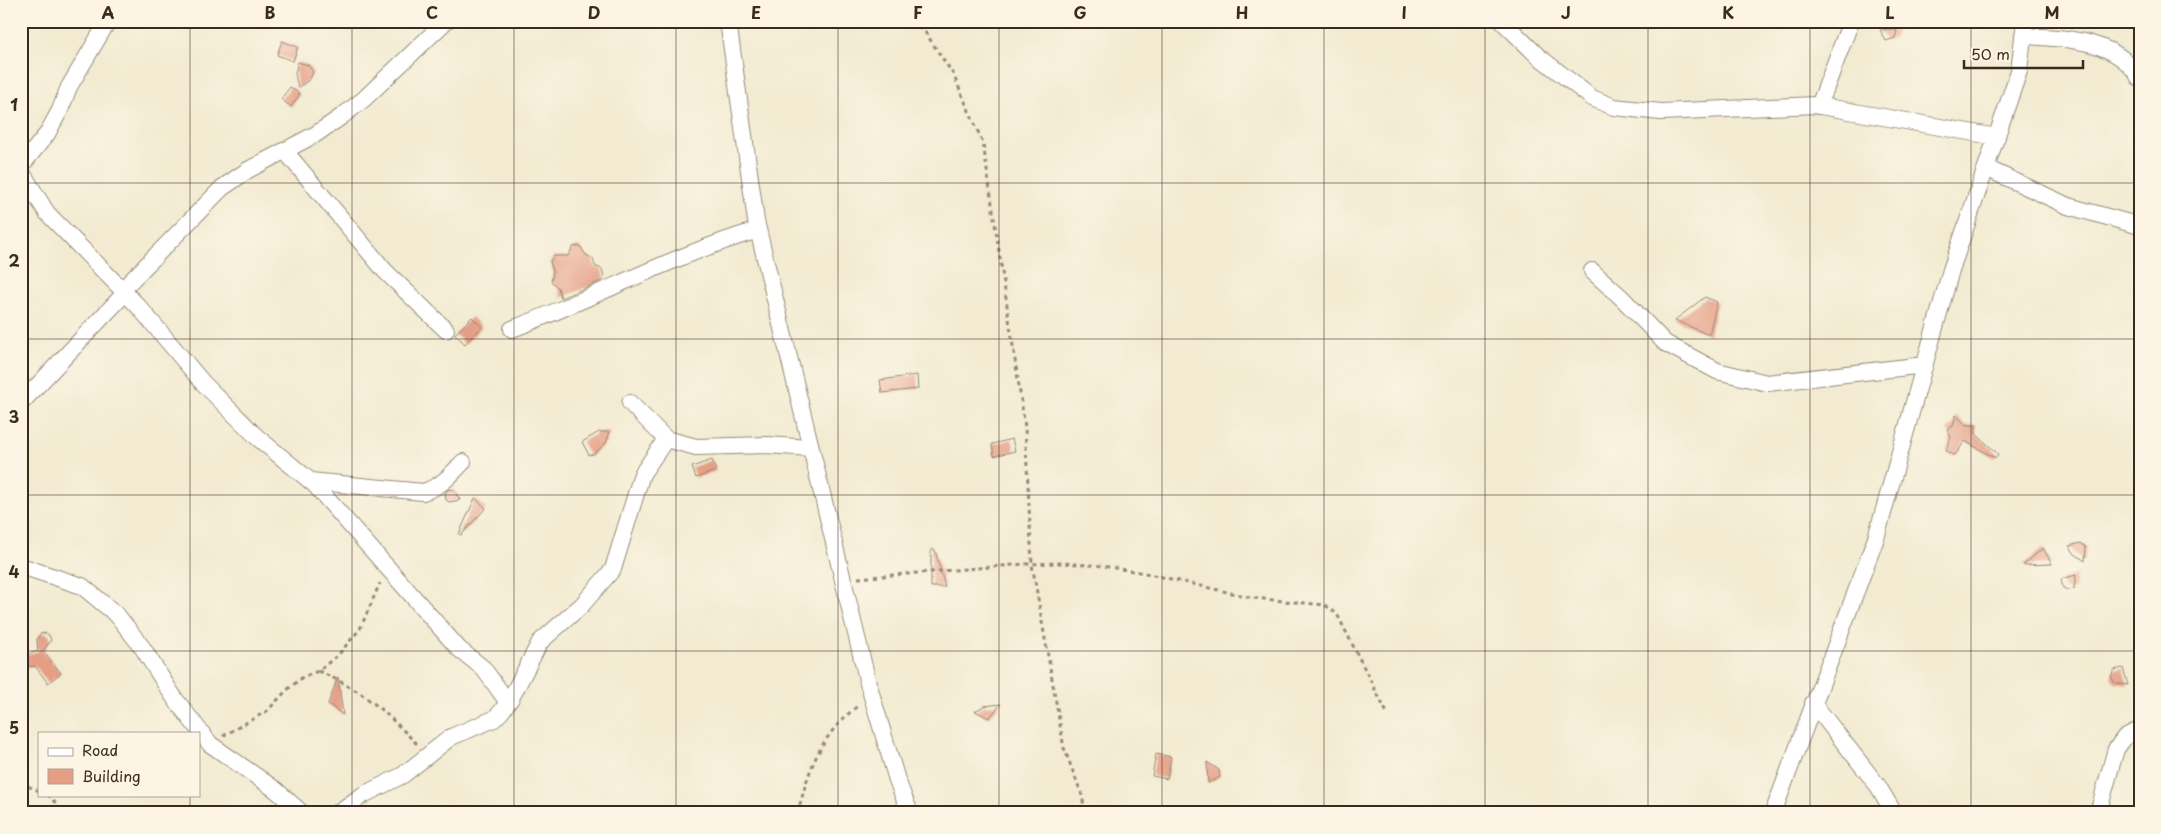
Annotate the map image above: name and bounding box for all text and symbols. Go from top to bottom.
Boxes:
text: A [102,0,115,24]
text: B [265,0,276,24]
text: C [426,0,438,24]
text: D [588,0,600,24]
text: E [751,0,761,24]
text: F [913,0,923,24]
text: G [1073,0,1087,24]
text: H [1236,0,1248,24]
text: I [1401,0,1407,24]
text: J [1561,0,1571,24]
text: K [1722,0,1734,24]
text: L [1885,0,1895,24]
text: M [2044,0,2060,24]
scale bar [1964,38,2082,70]
text: 50 m [1971,42,2010,65]
text: 1 [10,92,18,116]
text: 2 [8,248,20,272]
text: 3 [9,404,19,428]
text: 4 [9,559,20,583]
text: 5 [9,715,19,739]
legend [38,732,200,796]
text: Road [82,738,118,761]
text: Building [82,764,141,787]

